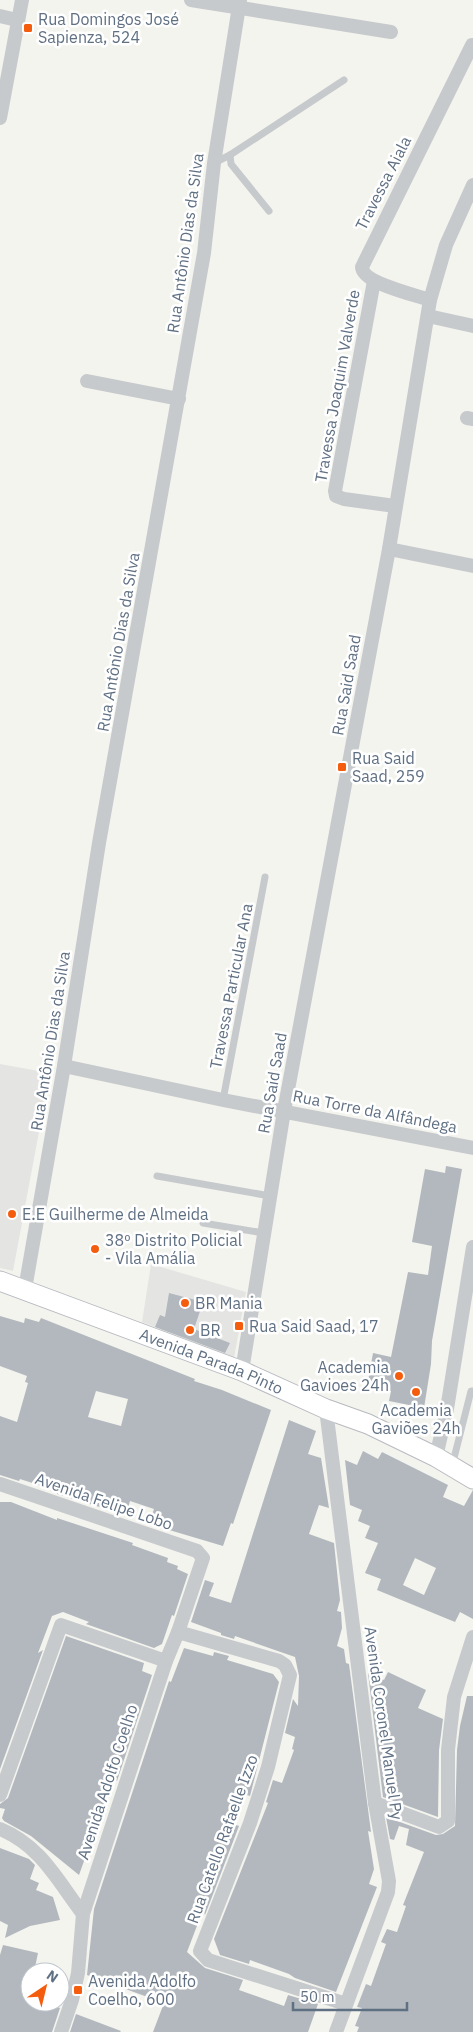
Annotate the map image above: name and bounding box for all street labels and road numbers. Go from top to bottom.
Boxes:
street label: Travessa Aiala [351,132,415,233]
street label: Rua Antônio Dias da Silva [162,151,208,334]
street label: Travessa Joaquim Valverde [310,288,364,484]
street label: Rua Antônio Dias da Silva [92,550,144,733]
street label: Rua Said Saad [327,633,365,737]
street label: Travessa Particular Ana [205,901,257,1070]
street label: Rua Antônio Dias da Silva [26,949,74,1132]
street label: Rua Said Saad [253,1031,291,1135]
street label: Rua Torre da Alfândega [291,1085,459,1137]
street label: Avenida Parada Pinto [137,1324,286,1398]
street label: Avenida Felipe Lobo [33,1468,175,1534]
street label: Avenida Coronel Manuel Py [361,1625,407,1821]
street label: Avenida Adolfo Coelho [72,1702,142,1862]
street label: Rua Catello Rafaelle Izzo [182,1752,262,1926]

